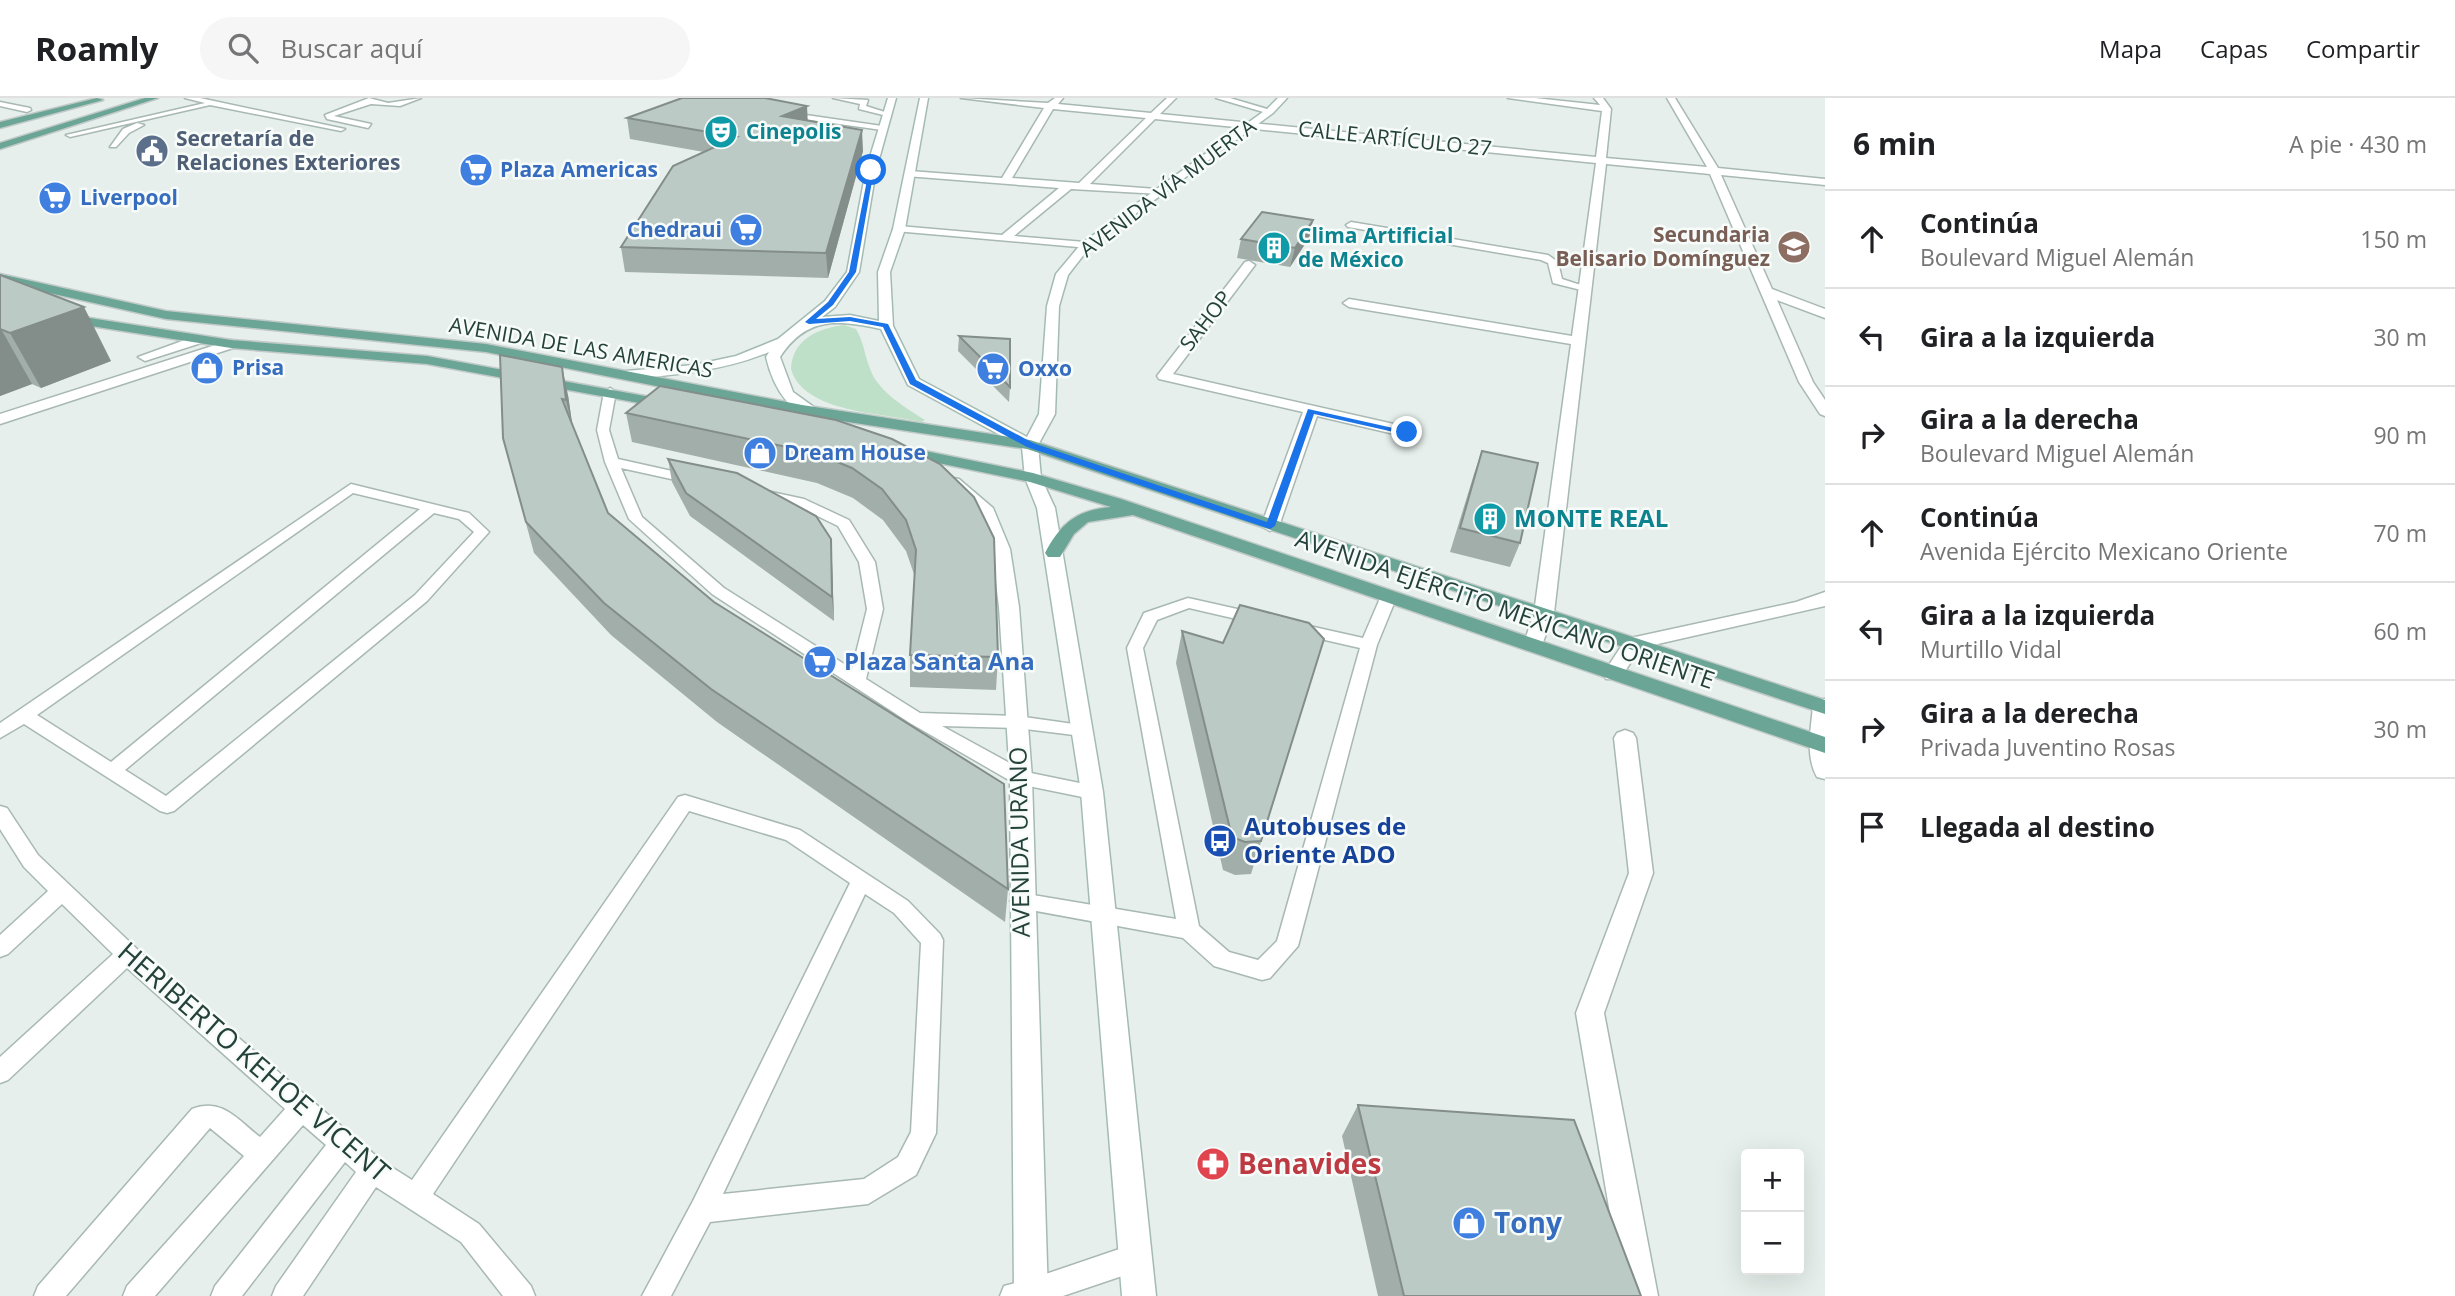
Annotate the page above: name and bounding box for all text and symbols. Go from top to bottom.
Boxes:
search box [200,17,690,80]
text: Roamly [35,26,158,71]
icon: search [224,29,262,67]
text: Buscar aquí [280,30,423,66]
text: Mapa [2099,32,2162,65]
text: Capas [2200,32,2268,65]
text: Compartir [2306,32,2420,65]
street label: AVENIDA VÍA MUERTA [1074,111,1262,263]
theatre icon: Cinepolis [702,113,740,151]
street label: CALLE ARTÍCULO 27 [1297,114,1493,162]
place label: Cinepolis [746,117,842,145]
text: 6 min [1853,123,1936,164]
place label: Secretaría de Relaciones Exteriores [176,124,400,176]
text: A pie · 430 m [2289,128,2427,160]
public building icon: Secretaría de Relaciones Exteriores [133,132,171,170]
supermarket icon: Plaza Americas [457,151,495,189]
route start [855,154,886,185]
place label: Plaza Americas [500,155,658,183]
supermarket icon: Liverpool [36,179,74,217]
place label: Liverpool [80,183,178,211]
text: Continúa [1920,205,2039,241]
supermarket icon: Chedraui [727,211,765,249]
place label: Chedraui [627,215,722,243]
place label: Secundaria Belisario Domínguez [1555,220,1770,272]
icon: ahead [1853,220,1891,258]
place label: Clima Artificial de México [1298,221,1453,273]
text: 150 m [2360,223,2427,255]
school or university icon: Secundaria Belisario Domínguez [1775,228,1813,266]
building icon: Clima Artificial de México [1255,229,1293,267]
text: Boulevard Miguel Alemán [1920,241,2194,273]
street label: SAHOP [1173,284,1238,356]
street label: AVENIDA DE LAS AMERICAS [447,310,715,384]
icon: left [1853,318,1891,356]
text: Gira a la izquierda [1920,319,2155,355]
text: 30 m [2373,321,2427,353]
shop icon: Prisa [188,349,226,387]
supermarket icon: Oxxo [974,350,1012,388]
place label: Prisa [232,353,284,381]
place label: Oxxo [1018,354,1072,382]
text: Gira a la derecha [1920,401,2139,437]
route end [1391,416,1422,447]
icon: right [1853,416,1891,454]
text: 90 m [2373,419,2427,451]
shop icon: Dream House [741,434,779,472]
text: Boulevard Miguel Alemán [1920,437,2194,469]
place label: Dream House [784,438,926,466]
text: Continúa [1920,499,2039,535]
building icon: MONTE REAL [1471,500,1509,538]
place label: MONTE REAL [1514,501,1668,534]
icon: ahead [1853,514,1891,552]
text: 70 m [2373,517,2427,549]
street label: AVENIDA EJÉRCITO MEXICANO ORIENTE [1292,521,1719,696]
text: Avenida Ejército Mexicano Oriente [1920,535,2288,567]
text: Gira a la izquierda [1920,597,2155,633]
icon: left [1853,612,1891,650]
text: 60 m [2373,615,2427,647]
text: Murtillo Vidal [1920,633,2062,665]
supermarket icon: Plaza Santa Ana [801,643,839,681]
place label: Plaza Santa Ana [844,644,1035,677]
text: Gira a la derecha [1920,695,2139,731]
icon: right [1853,710,1891,748]
text: 30 m [2373,713,2427,745]
text: Privada Juventino Rosas [1920,731,2176,763]
street label: AVENIDA URANO [1000,746,1037,938]
icon: arrive [1853,808,1891,846]
place label: Autobuses de Oriente ADO [1244,809,1406,870]
text: Llegada al destino [1920,809,2155,845]
bus stop icon: Autobuses de Oriente ADO [1201,822,1239,860]
street label: HERIBERTO KEHOE VICENT [111,932,399,1190]
place label: Benavides [1238,1144,1381,1182]
pharmacy icon: Benavides [1194,1145,1232,1183]
map controls [1741,1149,1804,1275]
button: + [1741,1149,1804,1212]
place label: Tony [1494,1203,1562,1241]
shop icon: Tony [1450,1204,1488,1242]
button: − [1741,1212,1804,1275]

